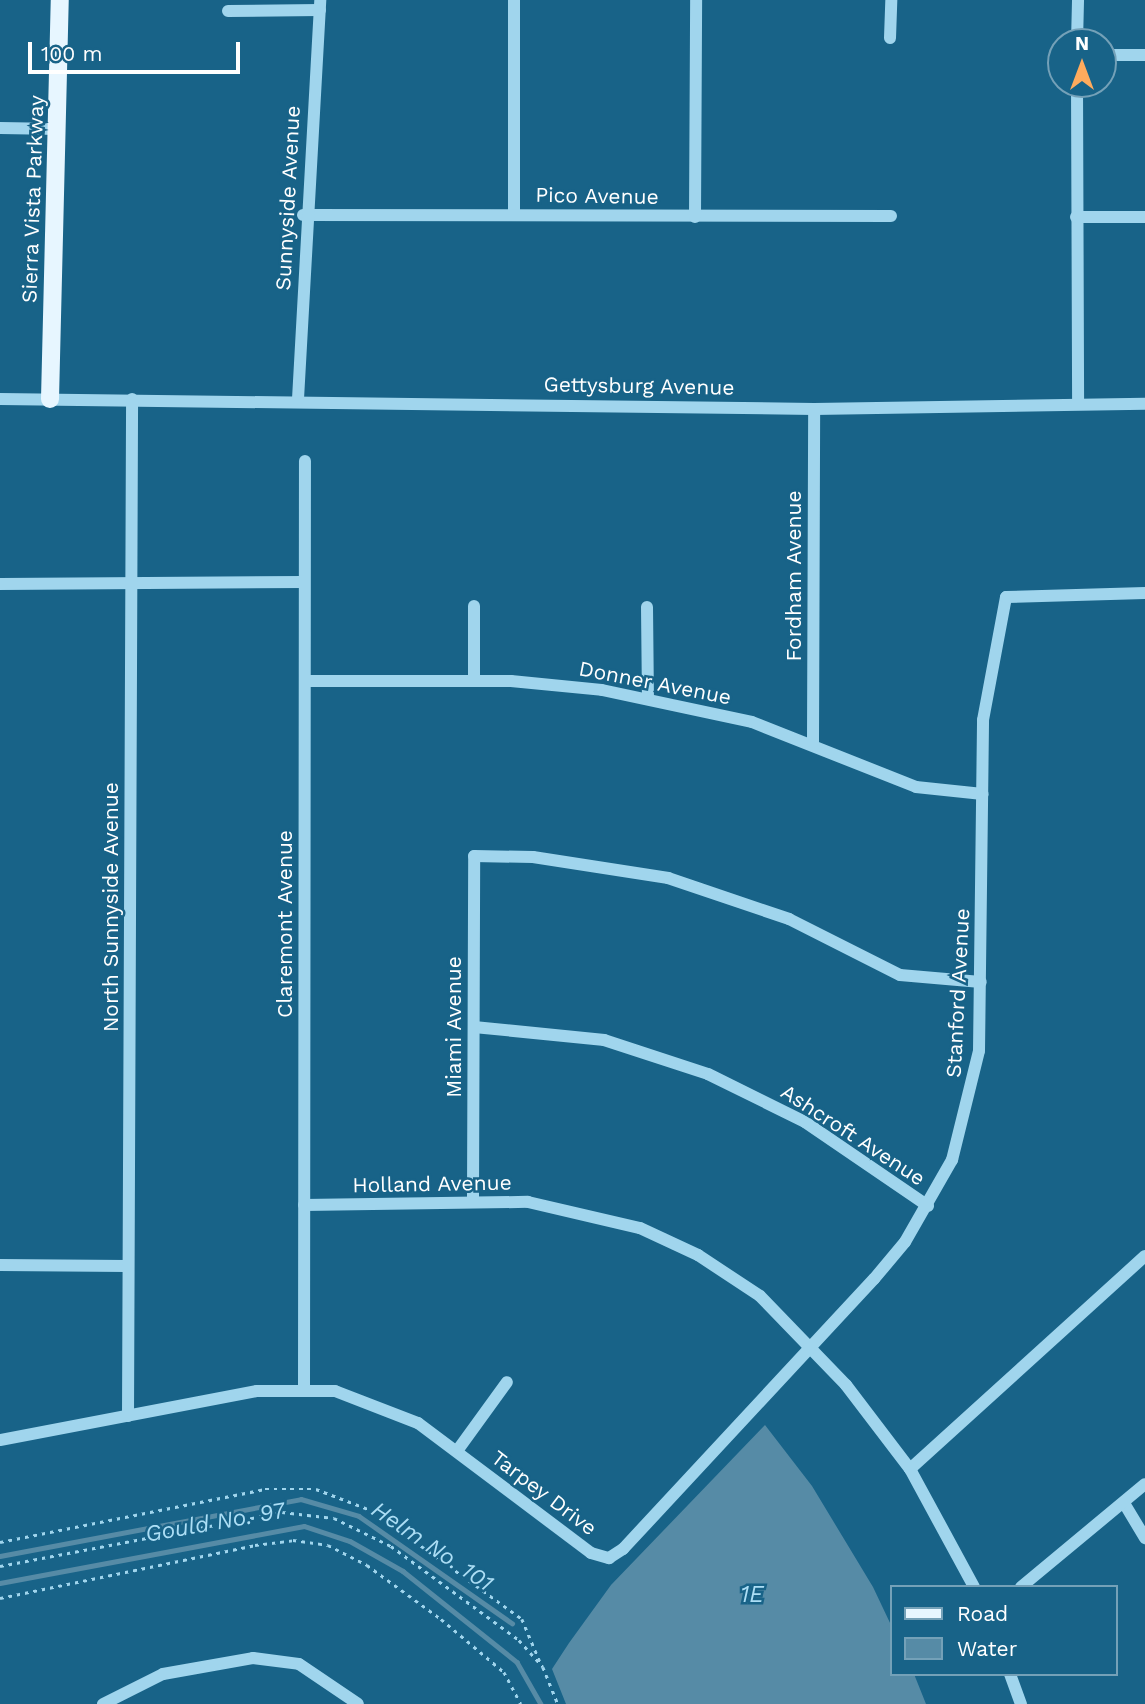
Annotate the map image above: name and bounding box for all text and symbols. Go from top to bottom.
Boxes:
scale bar [32,28,243,72]
north arrow [1047,28,1117,98]
text: N [1075,32,1089,55]
text: 100 m [41,41,103,66]
street label: Sierra Vista Parkway [17,94,49,304]
street label: Sunnyside Avenue [271,104,305,292]
street label: Pico Avenue [535,182,659,210]
street label: Gettysburg Avenue [543,372,735,400]
street label: Fordham Avenue [781,490,807,662]
street label: Donner Avenue [576,656,734,710]
street label: North Sunnyside Avenue [98,782,124,1032]
street label: Claremont Avenue [272,830,298,1018]
street label: Stanford Avenue [941,907,975,1079]
street label: Miami Avenue [441,956,467,1098]
street label: Ashcroft Avenue [776,1079,930,1191]
street label: Holland Avenue [352,1170,512,1198]
street label: Tarpey Drive [486,1445,602,1541]
water label: Helm No. 101 [366,1496,498,1598]
water label: Gould No. 97 [143,1497,287,1549]
water label: 1E [740,1581,764,1609]
legend [890,1585,1117,1676]
text: Road [957,1601,1008,1626]
text: Water [957,1636,1017,1661]

